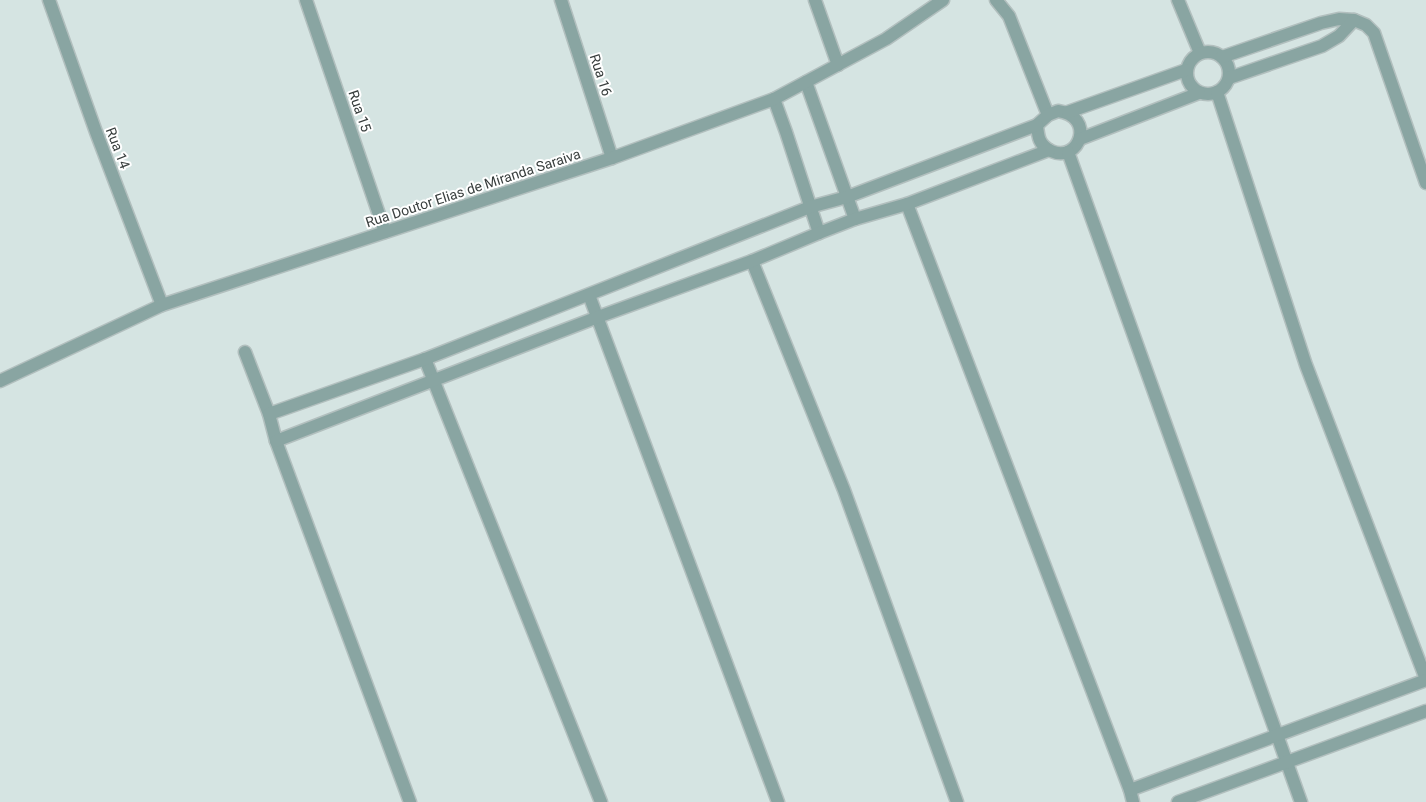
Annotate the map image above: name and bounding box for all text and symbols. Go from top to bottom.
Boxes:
street label: Rua 16 [587,52,615,98]
street label: Rua 15 [345,88,375,134]
street label: Rua 14 [103,125,133,171]
street label: Rua Doutor Elias de Miranda Saraiva [364,146,582,230]

